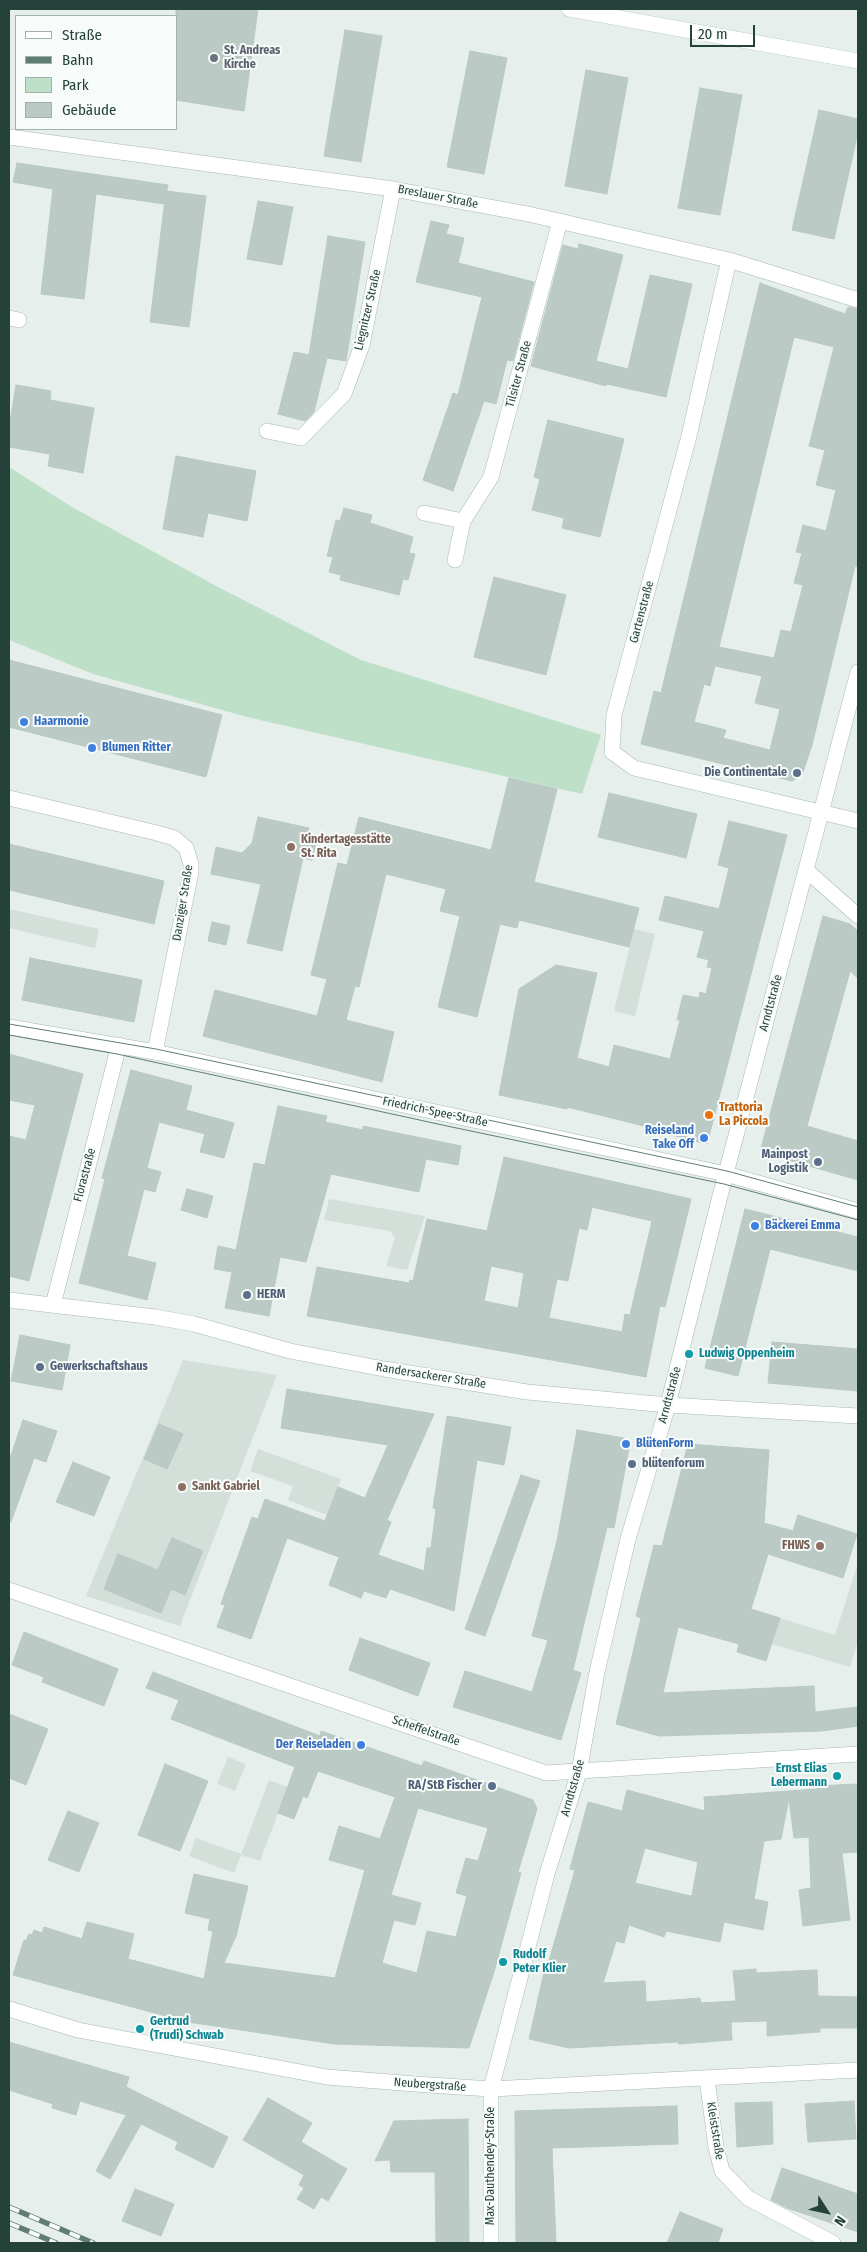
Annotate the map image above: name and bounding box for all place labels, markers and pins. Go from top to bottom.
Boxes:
place label: St. Andreas Kirche [224,44,280,72]
marker: St. Andreas Kirche [208,52,220,64]
place label: Haarmonie [34,715,89,729]
marker: Haarmonie [18,716,30,728]
place label: Blumen Ritter [102,741,171,755]
marker: Blumen Ritter [86,742,98,754]
place label: Die Continentale [704,766,787,780]
marker: Die Continentale [791,767,803,779]
place label: Kindertagesstätte St. Rita [301,833,391,861]
marker: Kindertagesstätte St. Rita [285,841,297,853]
place label: Trattoria La Piccola [719,1101,768,1129]
marker: Trattoria La Piccola [703,1109,715,1121]
place label: Reiseland Take Off [645,1124,694,1152]
marker: Reiseland Take Off [698,1132,710,1144]
place label: Mainpost Logistik [762,1148,808,1176]
marker: Mainpost Logistik [812,1156,824,1168]
place label: Bäckerei Emma [765,1219,841,1233]
marker: Bäckerei Emma [749,1220,761,1232]
place label: HERM [257,1288,285,1302]
marker: HERM [241,1289,253,1301]
place label: Ludwig Oppenheim [699,1347,795,1361]
marker: Ludwig Oppenheim [683,1348,695,1360]
place label: Gewerkschaftshaus [50,1360,148,1374]
marker: Gewerkschaftshaus [34,1361,46,1373]
place label: BlütenForm [636,1437,693,1451]
marker: BlütenForm [620,1438,632,1450]
place label: blütenforum [642,1457,704,1471]
marker: blütenforum [626,1458,638,1470]
place label: Sankt Gabriel [192,1480,260,1494]
marker: Sankt Gabriel [176,1481,188,1493]
place label: FHWS [782,1539,810,1553]
marker: FHWS [814,1540,826,1552]
place label: Der Reiseladen [276,1738,351,1752]
marker: Der Reiseladen [355,1739,367,1751]
place label: Ernst Elias Lebermann [771,1762,827,1790]
marker: Ernst Elias Lebermann [831,1770,843,1782]
place label: RA/StB Fischer [408,1779,482,1793]
marker: RA/StB Fischer [486,1780,498,1792]
place label: Rudolf Peter Klier [513,1948,566,1976]
marker: Rudolf Peter Klier [497,1956,509,1968]
place label: Gertrud (Trudi) Schwab [150,2015,224,2043]
marker: Gertrud (Trudi) Schwab [134,2023,146,2035]

